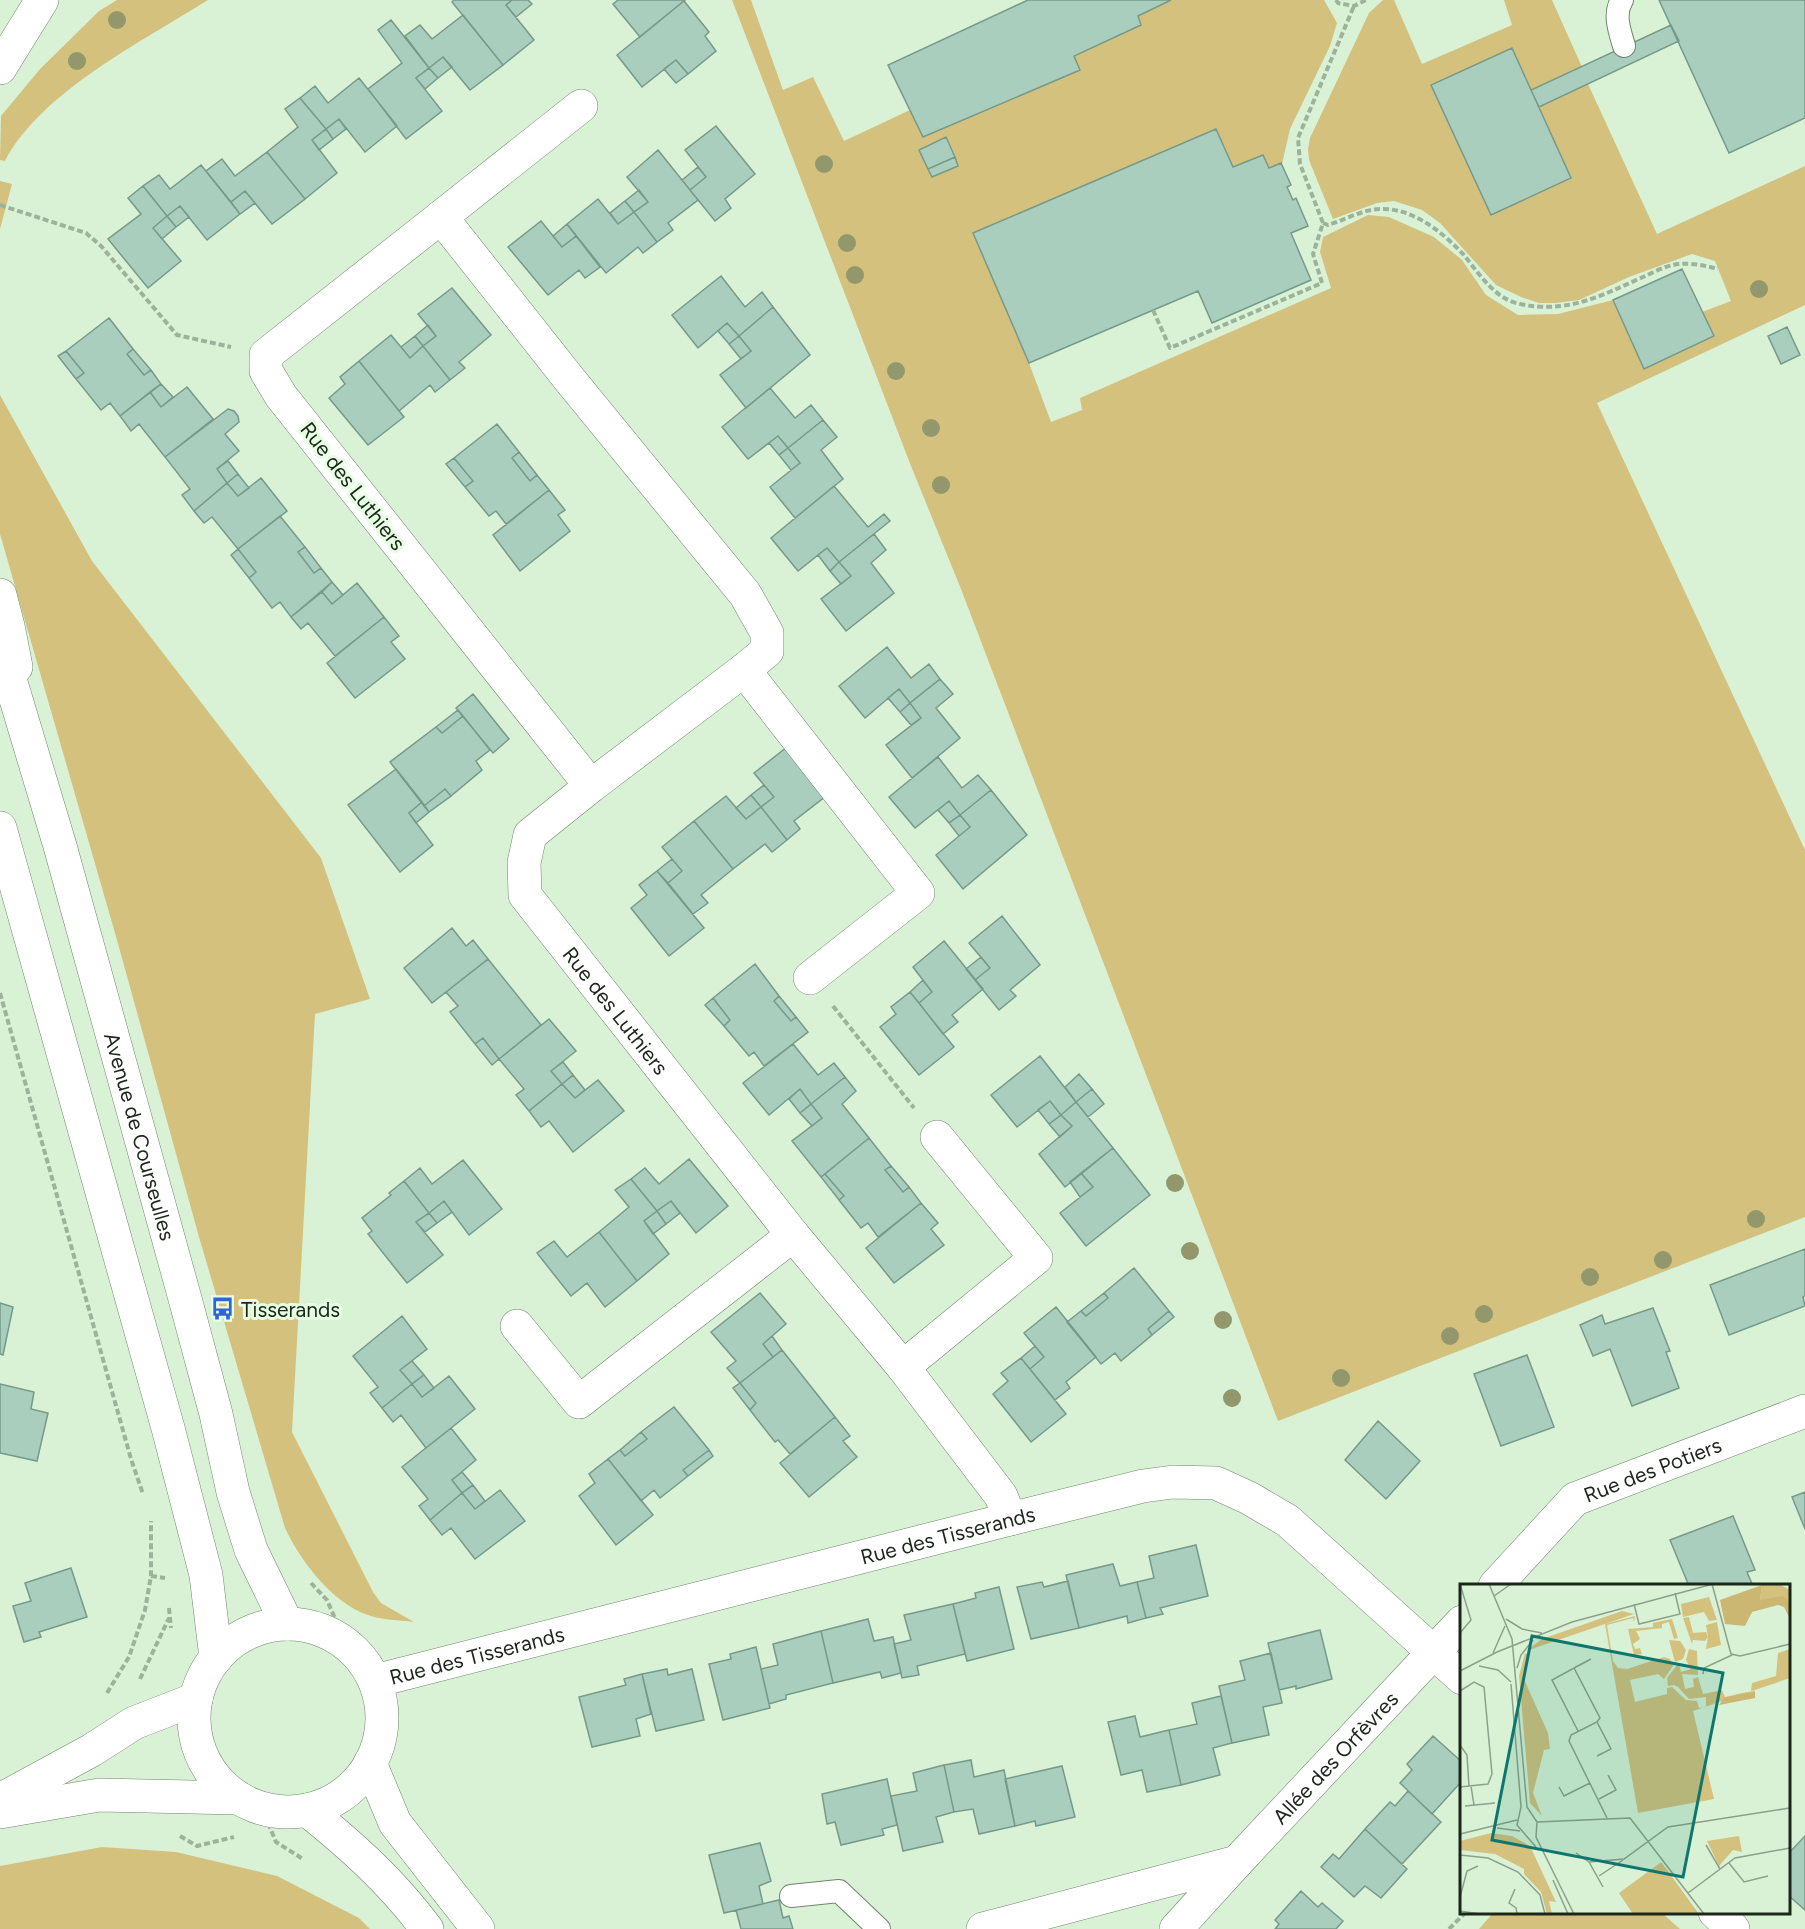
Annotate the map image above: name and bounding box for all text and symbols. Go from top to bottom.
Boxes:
street label: Rue des Luthiers [295,417,411,555]
street label: Rue des Luthiers [558,941,674,1079]
street label: Avenue de Courseulles [100,1029,181,1243]
bus stop icon: Tisserands [210,1296,236,1322]
place label: Tisserands [241,1297,340,1322]
street label: Rue des Potiers [1580,1432,1725,1507]
street label: Rue des Tisserands [858,1501,1038,1569]
inset map [1460,1584,1790,1914]
street label: Rue des Tisserands [387,1621,567,1689]
street label: Allée des Orfèvres [1267,1686,1403,1829]

